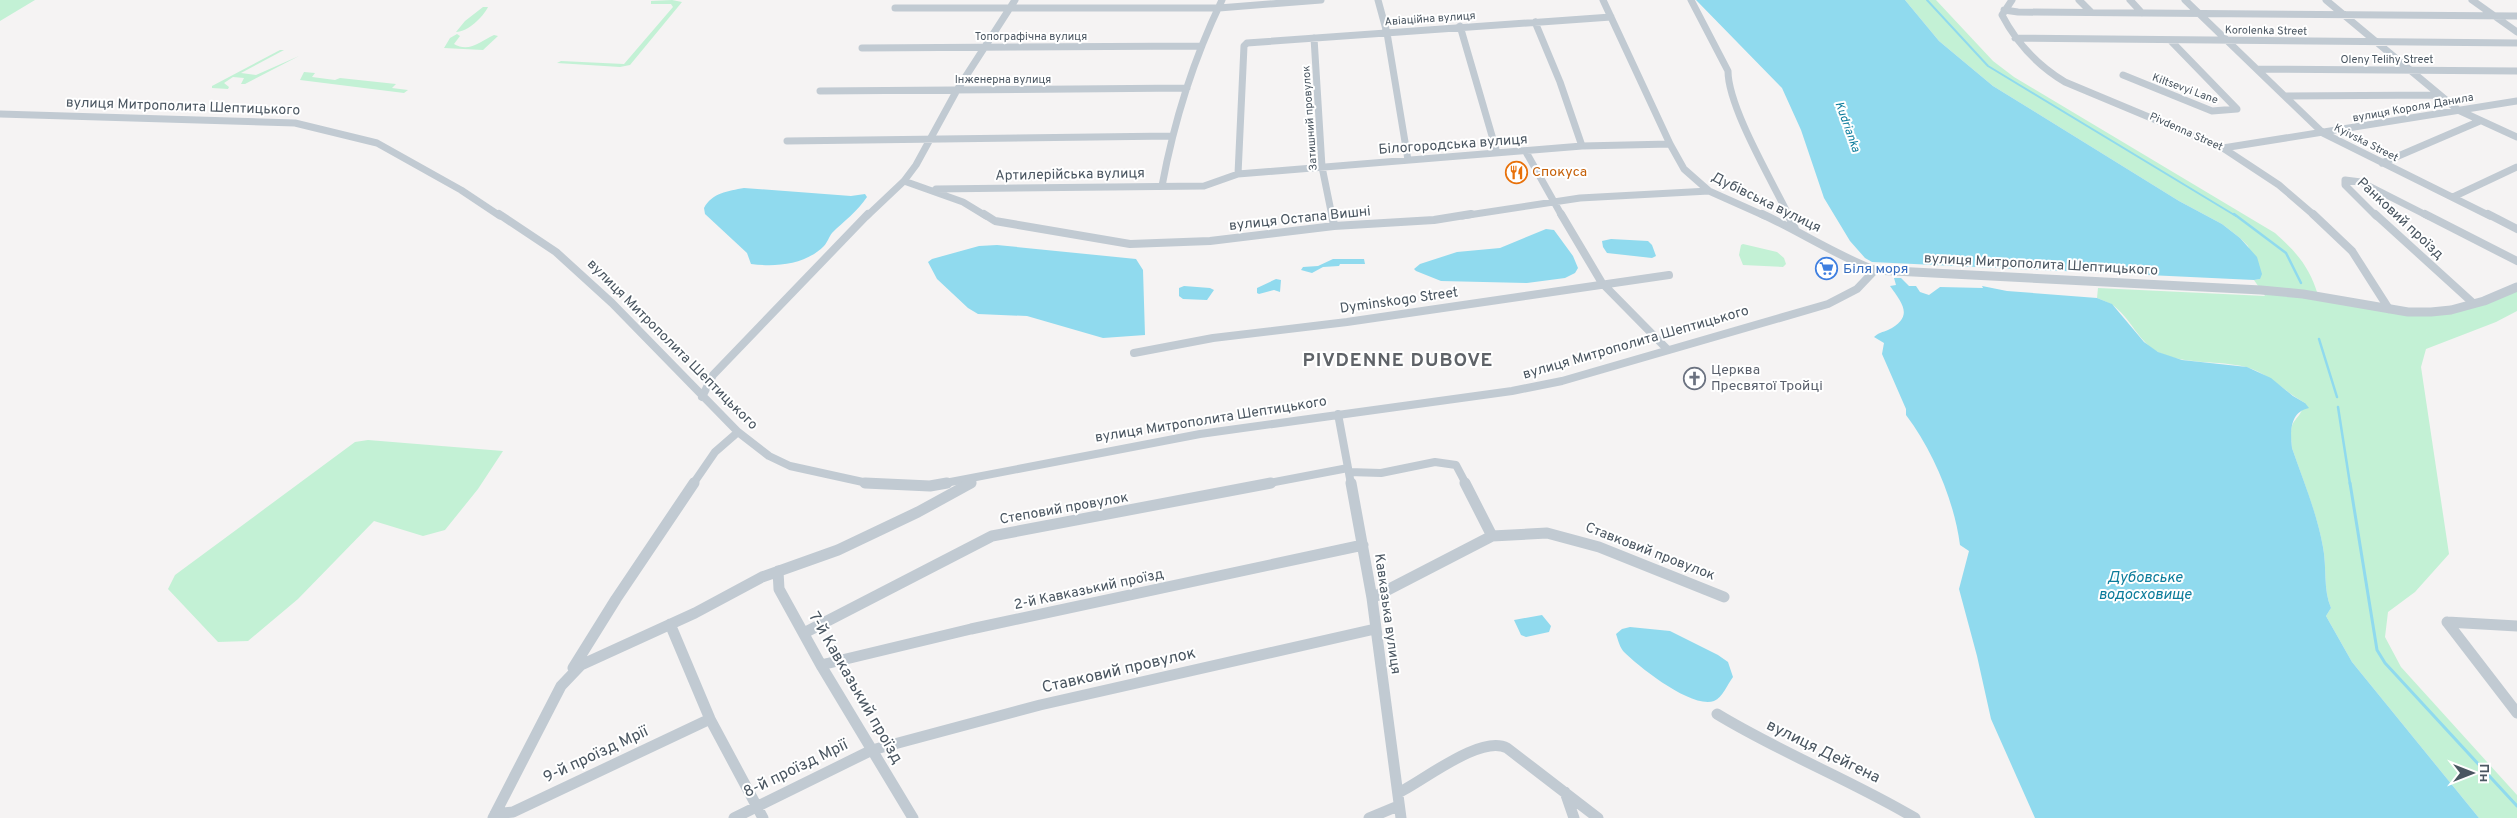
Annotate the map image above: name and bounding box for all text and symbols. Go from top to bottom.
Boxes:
street label: Авіаційна вулиця [1384,9,1476,29]
street label: Korolenka Street [2225,23,2307,39]
street label: Топографічна вулиця [975,30,1087,44]
street label: Oleny Telihy Street [2341,53,2433,67]
street label: Затишний провулок [1299,65,1321,171]
street label: Kiltsevyi Lane [2150,71,2220,107]
street label: Інженерна вулиця [955,73,1051,87]
street label: вулиця Короля Данила [2351,90,2475,126]
street label: вулиця Митрополита Шептицького [66,94,301,120]
water label: Kudrianka [1830,99,1864,155]
street label: Pivdenna Street [2147,110,2225,154]
street label: Kyivska Street [2332,121,2400,165]
street label: Білогородська вулиця [1378,131,1528,159]
restaurant icon: Спокуса [1504,160,1528,184]
place label: Спокуса [1532,164,1587,181]
street label: Артилерійська вулиця [995,165,1145,185]
street label: Дубівська вулиця [1708,169,1824,237]
street label: Ранковий проїзд [2353,175,2447,263]
street label: вулиця Остапа Вишні [1228,203,1372,235]
street label: вулиця Митрополита Шептицького [1923,250,2159,280]
street label: вулиця Митрополита Шептицького [583,256,761,434]
supermarket icon: Біля моря [1815,257,1839,281]
place label: Біля моря [1843,261,1908,278]
street label: Dyminskogo Street [1339,284,1459,318]
street label: вулиця Митрополита Шептицького [1521,302,1751,383]
district label: PIVDENNE DUBOVE [1303,349,1493,373]
place label: Церква Пресвятої Тройці [1711,362,1823,395]
church icon: Церква Пресвятої Тройці [1683,366,1707,390]
street label: вулиця Митрополита Шептицького [1094,393,1328,447]
street label: Степовий провулок [998,489,1130,529]
street label: Ставковий провулок [1583,519,1717,585]
street label: Кавказька вулиця [1370,553,1404,675]
street label: 2-й Кавказький проїзд [1013,566,1165,614]
water label: Дубовське водосховище [2098,569,2192,605]
street label: 7-й Кавказький проїзд [803,608,907,768]
street label: Ставковий провулок [1040,644,1198,698]
street label: вулиця Дейгена [1763,716,1883,788]
street label: 9-й проїзд Мрії [540,722,653,788]
street label: 8-й проїзд Мрії [740,735,852,803]
north arrow [2447,748,2497,798]
text: Пн [2475,764,2492,782]

